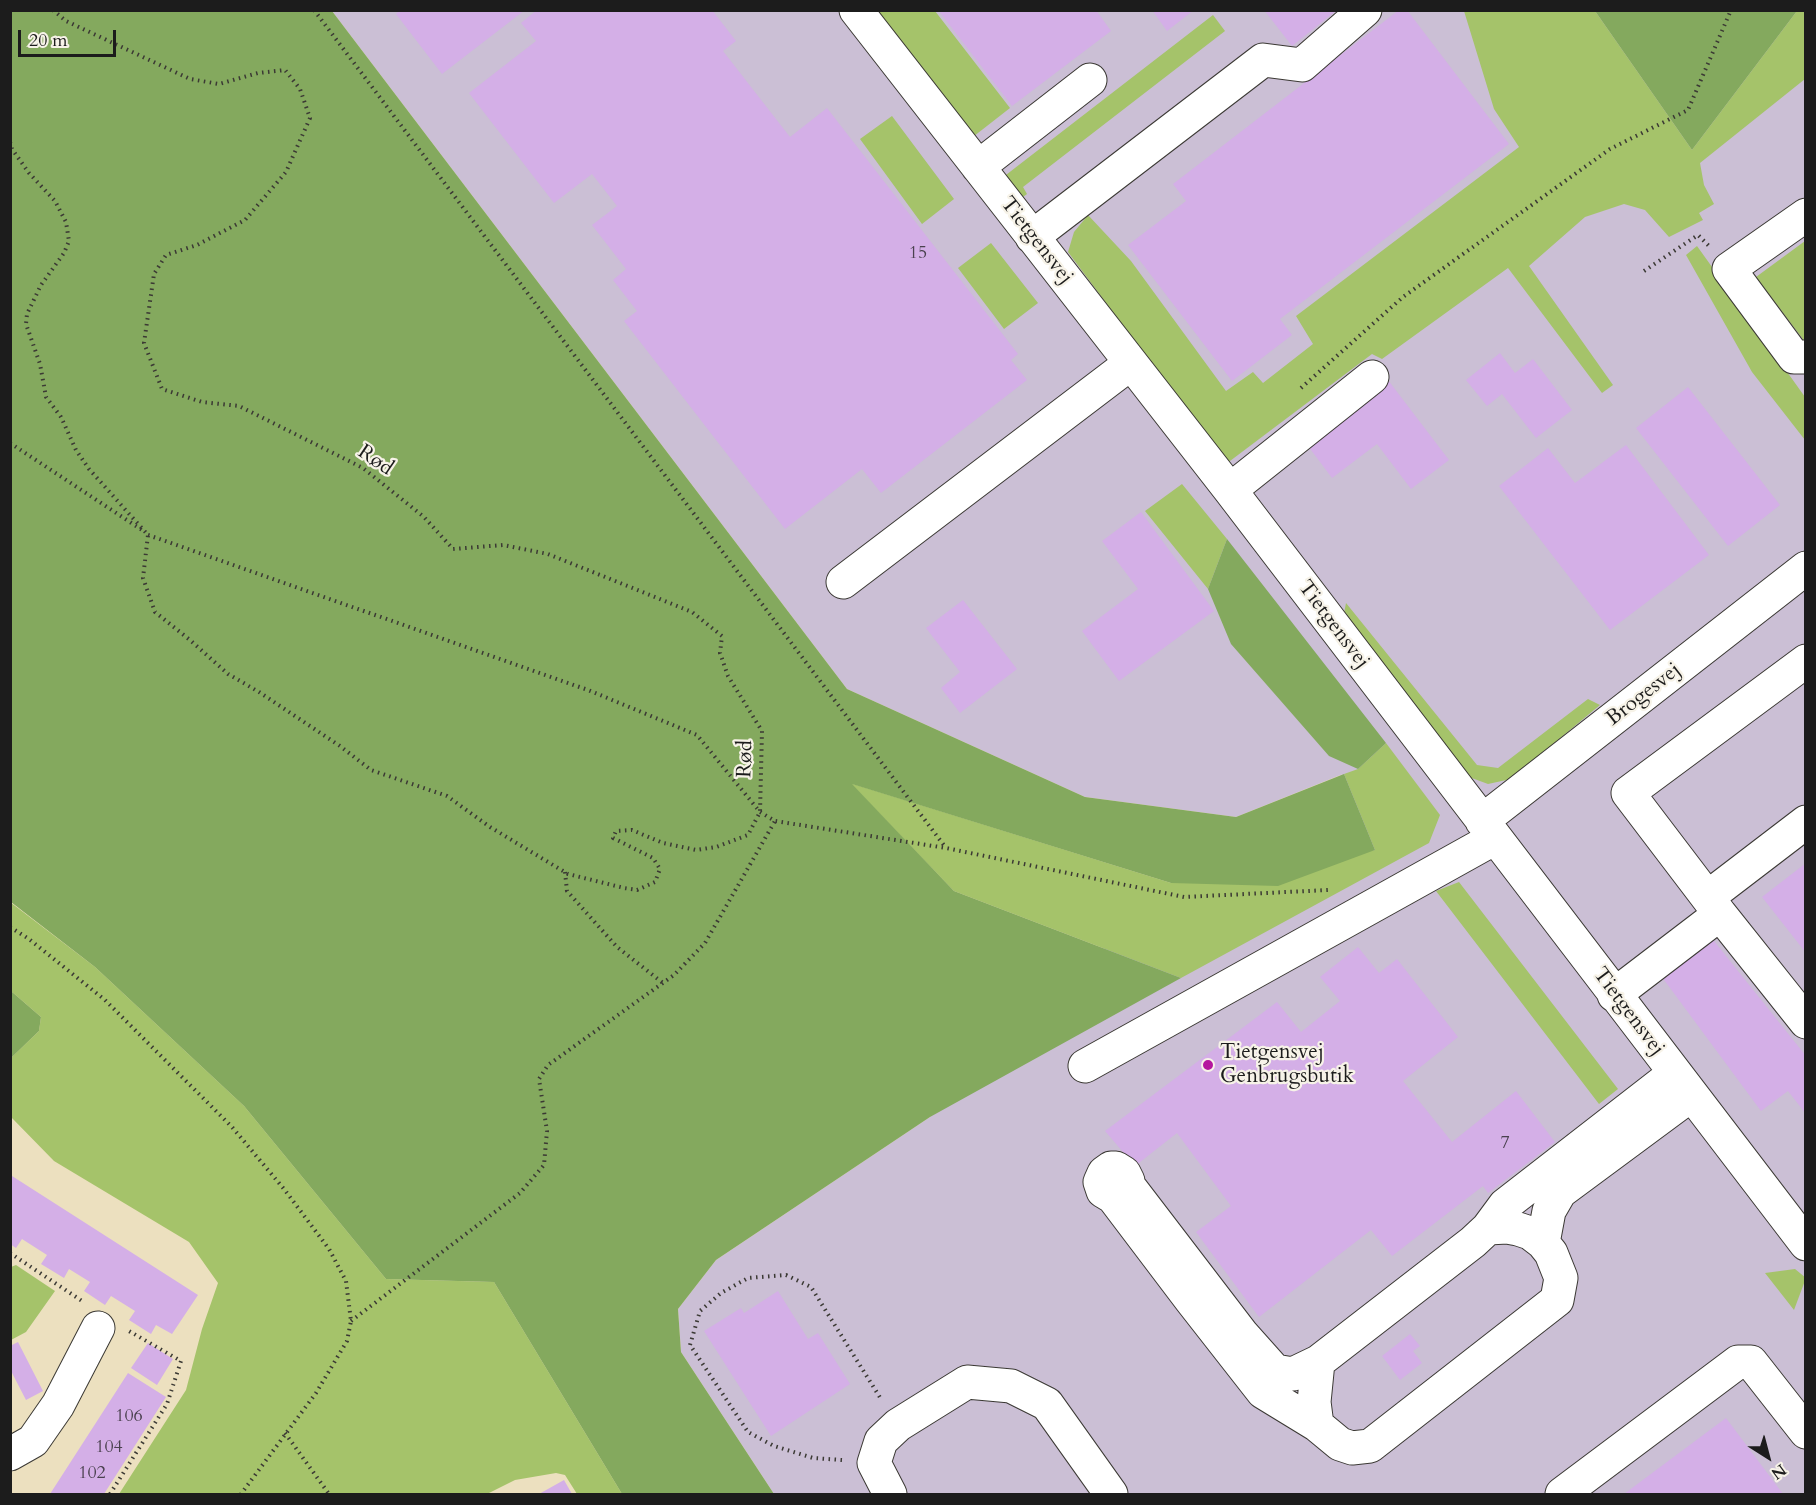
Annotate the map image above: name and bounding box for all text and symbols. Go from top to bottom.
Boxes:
scale bar [21,18,118,56]
text: 20 m [29,28,68,53]
street label: Tietgensvej [994,192,1078,290]
house number: 15 [909,243,927,265]
street label: Rød [352,440,398,482]
street label: Tietgensvej [1292,576,1374,674]
street label: Brogesvej [1602,658,1686,732]
street label: Rød [733,740,759,778]
street label: Tietgensvej [1587,963,1669,1061]
place label: Tietgensvej Genbrugsbutik [1220,1040,1354,1090]
marker: Tietgensvej Genbrugsbutik [1201,1058,1215,1072]
house number: 7 [1500,1133,1510,1155]
house number: 106 [115,1406,143,1428]
north arrow [1738,1427,1798,1487]
house number: 104 [95,1437,123,1459]
text: N [1767,1459,1791,1485]
house number: 102 [78,1463,106,1485]

